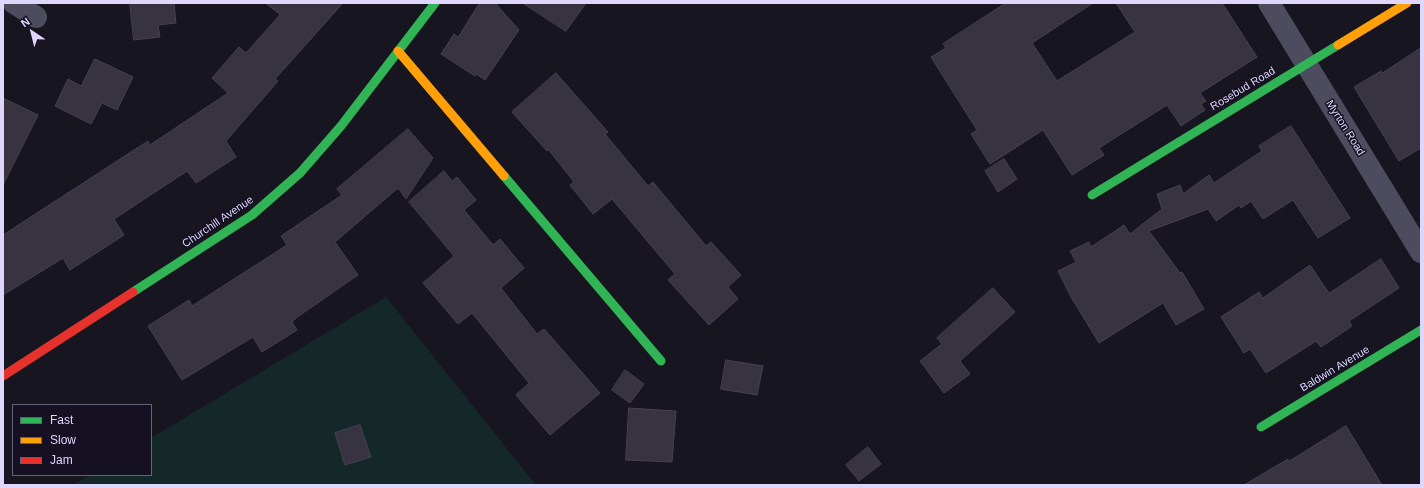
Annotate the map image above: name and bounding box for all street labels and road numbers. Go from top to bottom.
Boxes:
street label: Rosebud Road [1208,64,1278,114]
street label: Myrton Road [1323,98,1367,158]
street label: Churchill Avenue [180,193,256,251]
street label: Baldwin Avenue [1298,343,1372,395]

